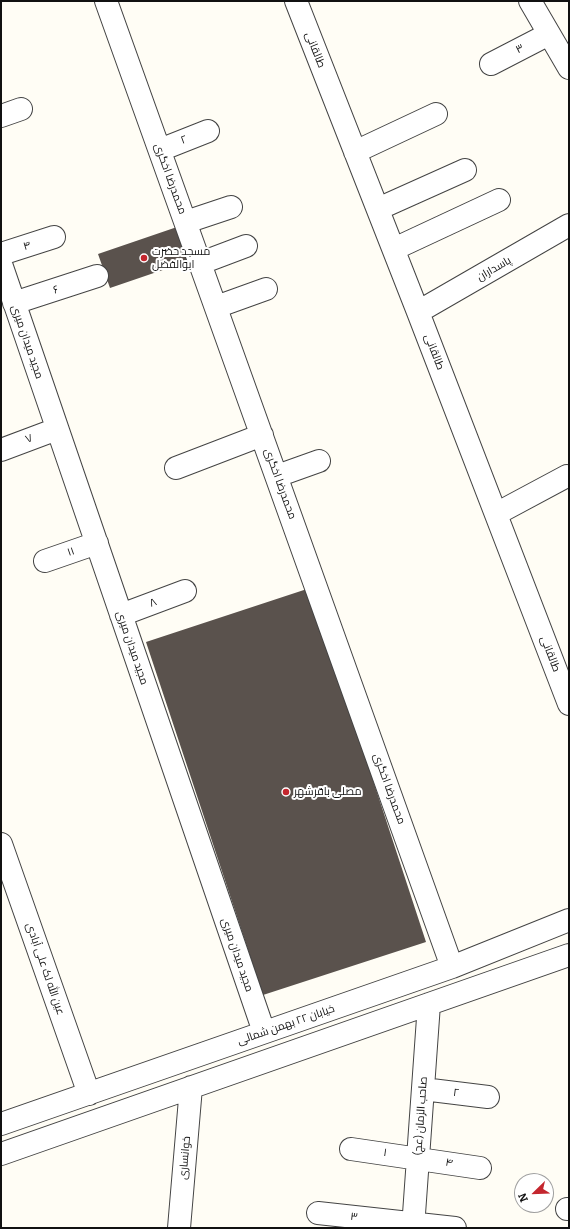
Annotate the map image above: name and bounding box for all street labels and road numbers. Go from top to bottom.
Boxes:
street label: طالقانی [302,30,328,70]
street label: ۳ [514,41,526,57]
street label: ۲ [179,133,189,147]
street label: محمدرضا اخگری [151,142,189,216]
street label: ۴ [22,239,32,253]
street label: پاسداران [475,254,513,284]
street label: ۶ [51,283,61,297]
street label: مجید میدان میری [8,303,46,381]
street label: طالقانی [421,332,447,372]
street label: ۷ [23,432,35,446]
street label: محمدرضا اخگری [261,447,299,521]
street label: ۱۱ [66,545,76,559]
street label: ۸ [147,596,159,610]
street label: مجید میدان میری [113,609,151,687]
street label: طالقانی [537,634,563,674]
street label: محمدرضا اخگری [370,752,408,826]
street label: مجید میدان میری [218,916,256,994]
street label: عین الله لک علی آبادی [23,921,67,1017]
street label: خیابان ۲۲ بهمن شمالی [236,1002,336,1048]
street label: صاحب الزمان (عج) [412,1076,430,1156]
street label: ۲ [452,1086,460,1100]
street label: خوانساری [177,1136,193,1180]
street label: ۱ [382,1146,388,1160]
street label: ۴ [444,1156,454,1170]
street label: ۳ [350,1210,358,1224]

